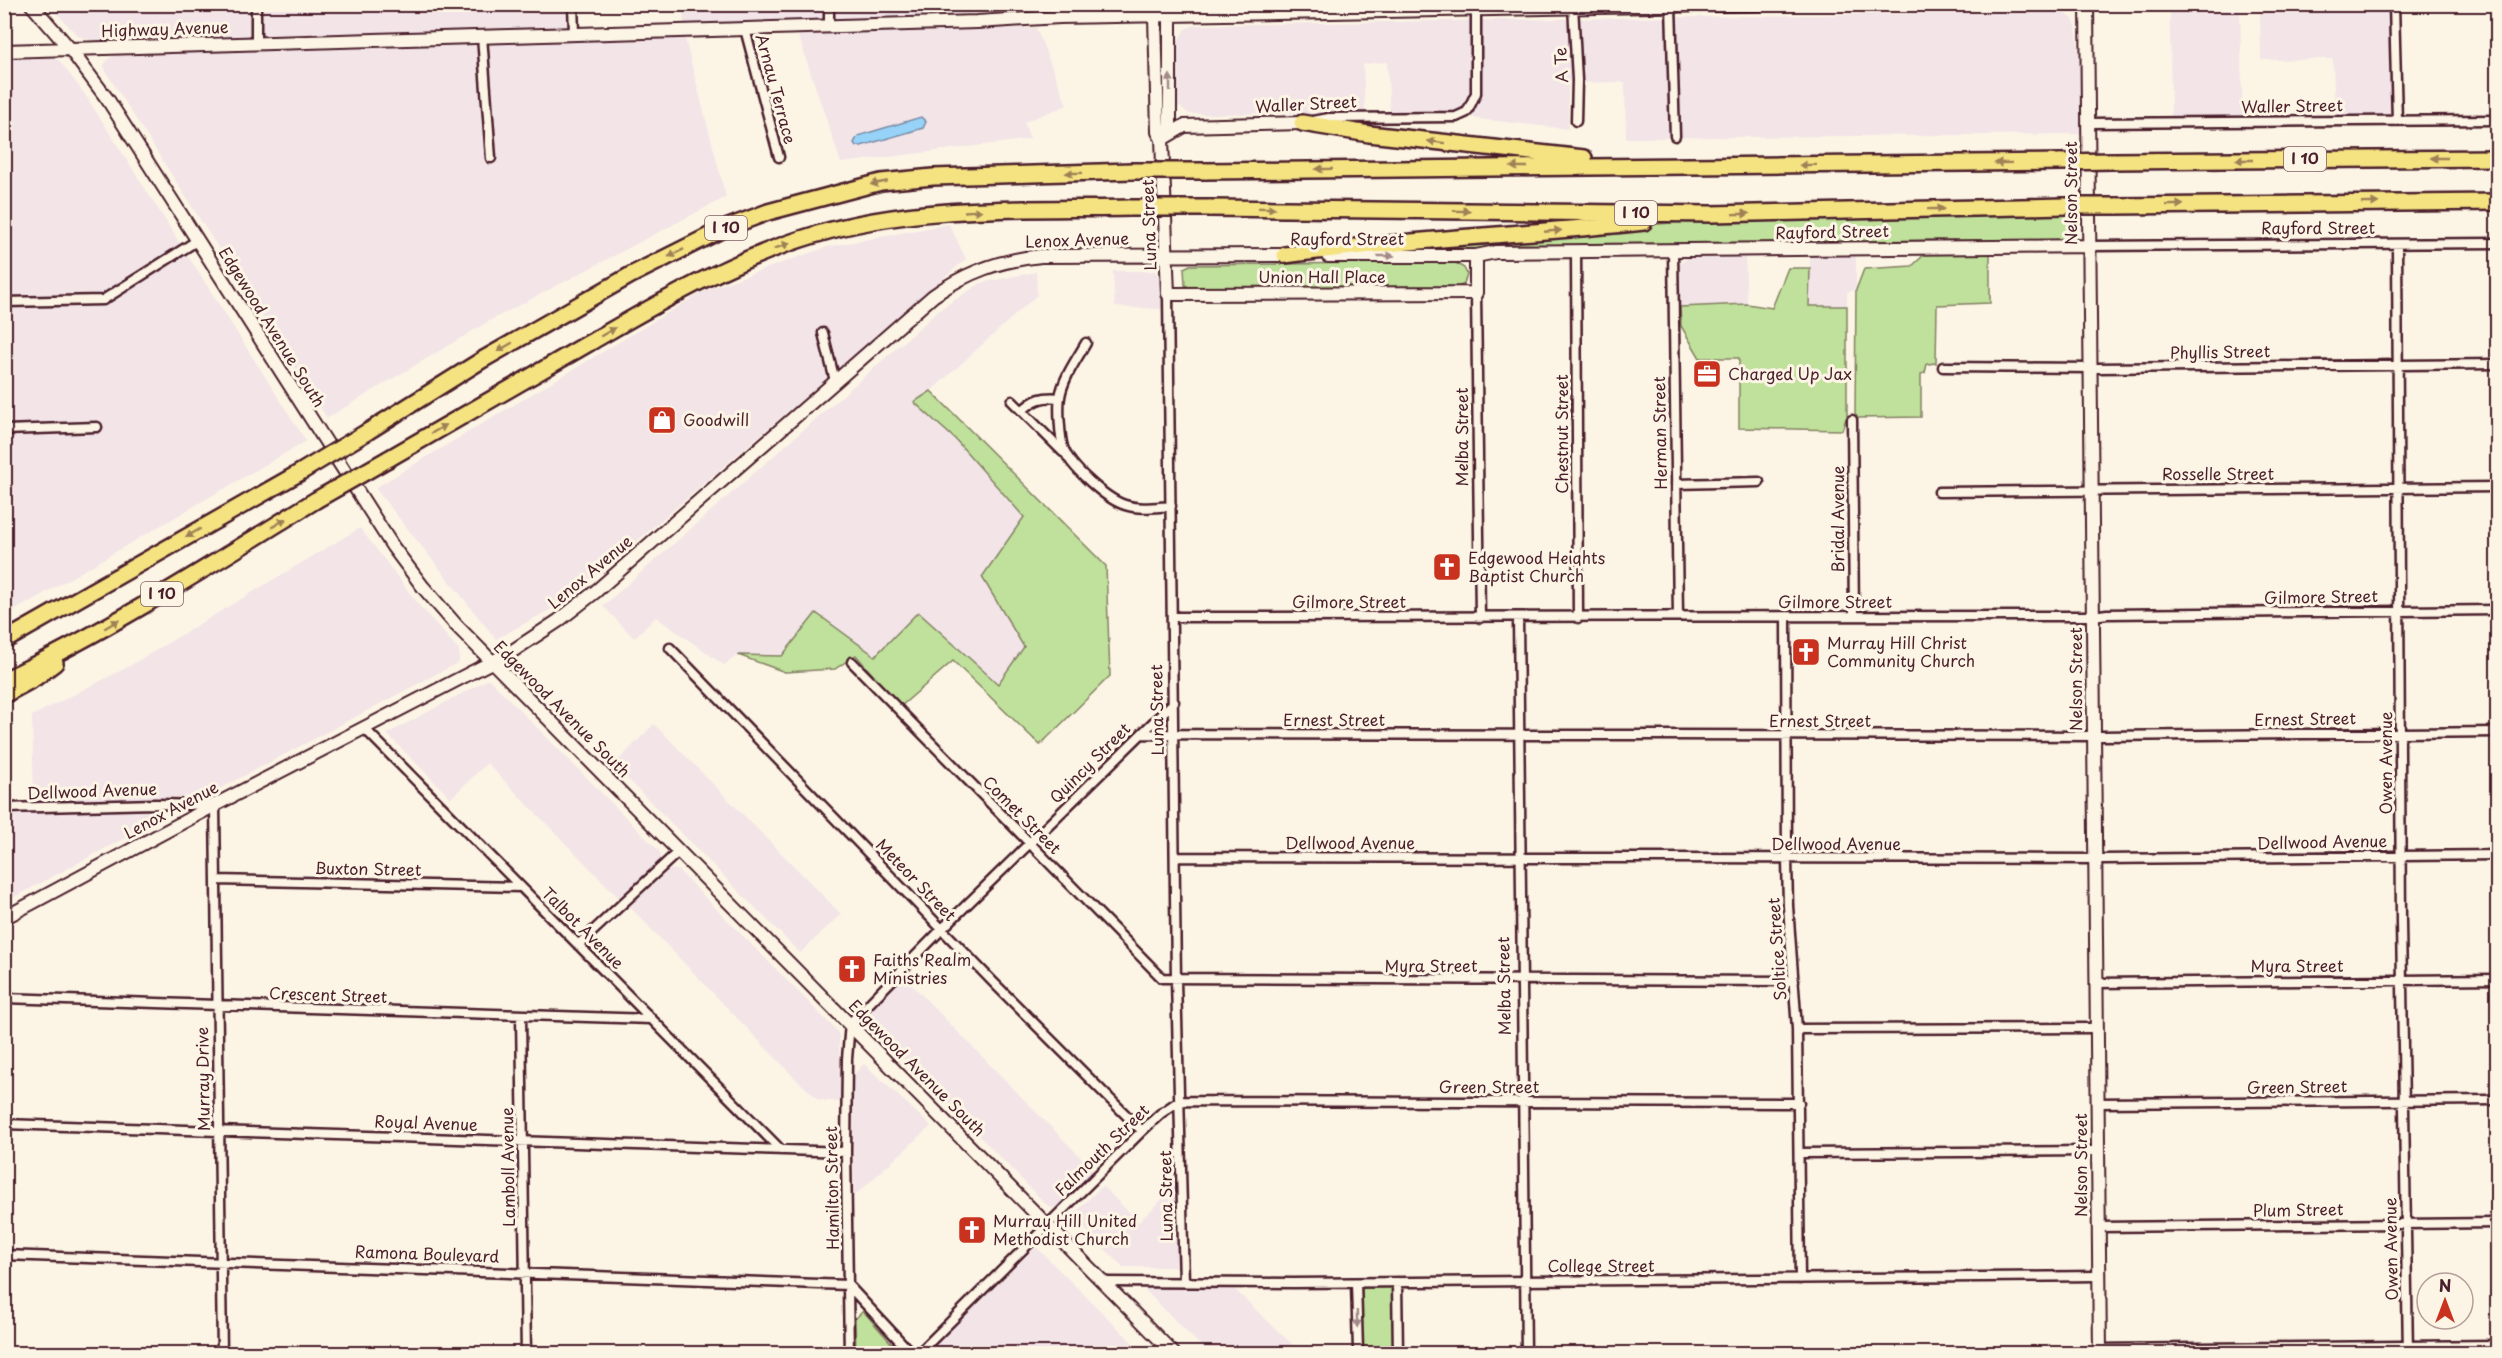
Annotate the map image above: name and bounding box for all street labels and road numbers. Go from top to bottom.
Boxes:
street label: Highway Avenue [101,14,229,42]
street label: Arnau Terrace [751,31,803,147]
street label: A Te [1547,46,1573,83]
street label: Waller Street [1255,88,1358,118]
street label: Waller Street [2241,92,2343,118]
street label: Nelson Street [2058,141,2082,245]
road number: I 10 [2284,147,2326,171]
street label: Luna Street [1134,179,1162,271]
road number: I 10 [1615,201,1657,225]
street label: Rayford Street [2261,215,2375,239]
road number: I 10 [705,216,747,240]
street label: Rayford Street [1775,218,1890,244]
street label: Lenox Avenue [1025,225,1130,253]
street label: Rayford Street [1290,226,1404,250]
street label: Edgewood Avenue South [214,242,332,411]
street label: Union Hall Place [1258,264,1386,288]
street label: Phyllis Street [2170,338,2271,364]
street label: Chestnut Street [1549,374,1573,494]
street label: Herman Street [1646,376,1672,490]
street label: Melba Street [1449,387,1473,486]
street label: Rosselle Street [2162,461,2275,485]
street label: Bridal Avenue [1825,465,1849,573]
street label: Lenox Avenue [542,528,637,614]
road number: I 10 [141,582,183,606]
street label: Gilmore Street [2264,583,2379,609]
street label: Gilmore Street [1292,589,1406,613]
street label: Gilmore Street [1778,589,1892,613]
street label: Nelson Street [2063,627,2087,731]
street label: Edgewood Avenue South [489,634,637,782]
street label: Luna Street [1143,664,1169,756]
street label: Ernest Street [2254,705,2357,731]
street label: Ernest Street [1283,707,1385,731]
street label: Ernest Street [1769,708,1871,732]
street label: Owen Avenue [2373,711,2397,815]
street label: Quincy Street [1043,716,1135,808]
street label: Comet Street [978,770,1068,859]
street label: Lenox Avenue [119,774,222,844]
street label: Dellwood Avenue [27,776,158,804]
street label: Dellwood Avenue [2257,828,2388,854]
street label: Dellwood Avenue [1285,830,1415,854]
street label: Dellwood Avenue [1771,831,1901,855]
street label: Meteor Street [871,833,963,926]
street label: Buxton Street [314,855,422,881]
street label: Talbot Avenue [537,881,630,974]
street label: Soltice Street [1760,896,1792,1001]
street label: Melba Street [1490,936,1516,1036]
street label: Myra Street [1384,953,1478,977]
street label: Myra Street [2250,953,2344,977]
street label: Crescent Street [268,980,388,1008]
street label: Edgewood Avenue South [844,993,992,1141]
street label: Murray Drive [189,1027,215,1131]
street label: Green Street [2247,1073,2348,1099]
street label: Green Street [1439,1074,1540,1098]
street label: Falmouth Street [1049,1097,1154,1201]
street label: Lamboll Avenue [494,1107,520,1227]
street label: Royal Avenue [374,1108,478,1136]
street label: Nelson Street [2068,1113,2092,1217]
street label: Hamilton Street [818,1126,844,1250]
street label: Luna Street [1152,1150,1178,1242]
street label: Plum Street [2252,1196,2344,1222]
street label: Owen Avenue [2377,1197,2403,1301]
street label: Ramona Boulevard [354,1238,500,1268]
street label: College Street [1547,1253,1655,1277]

